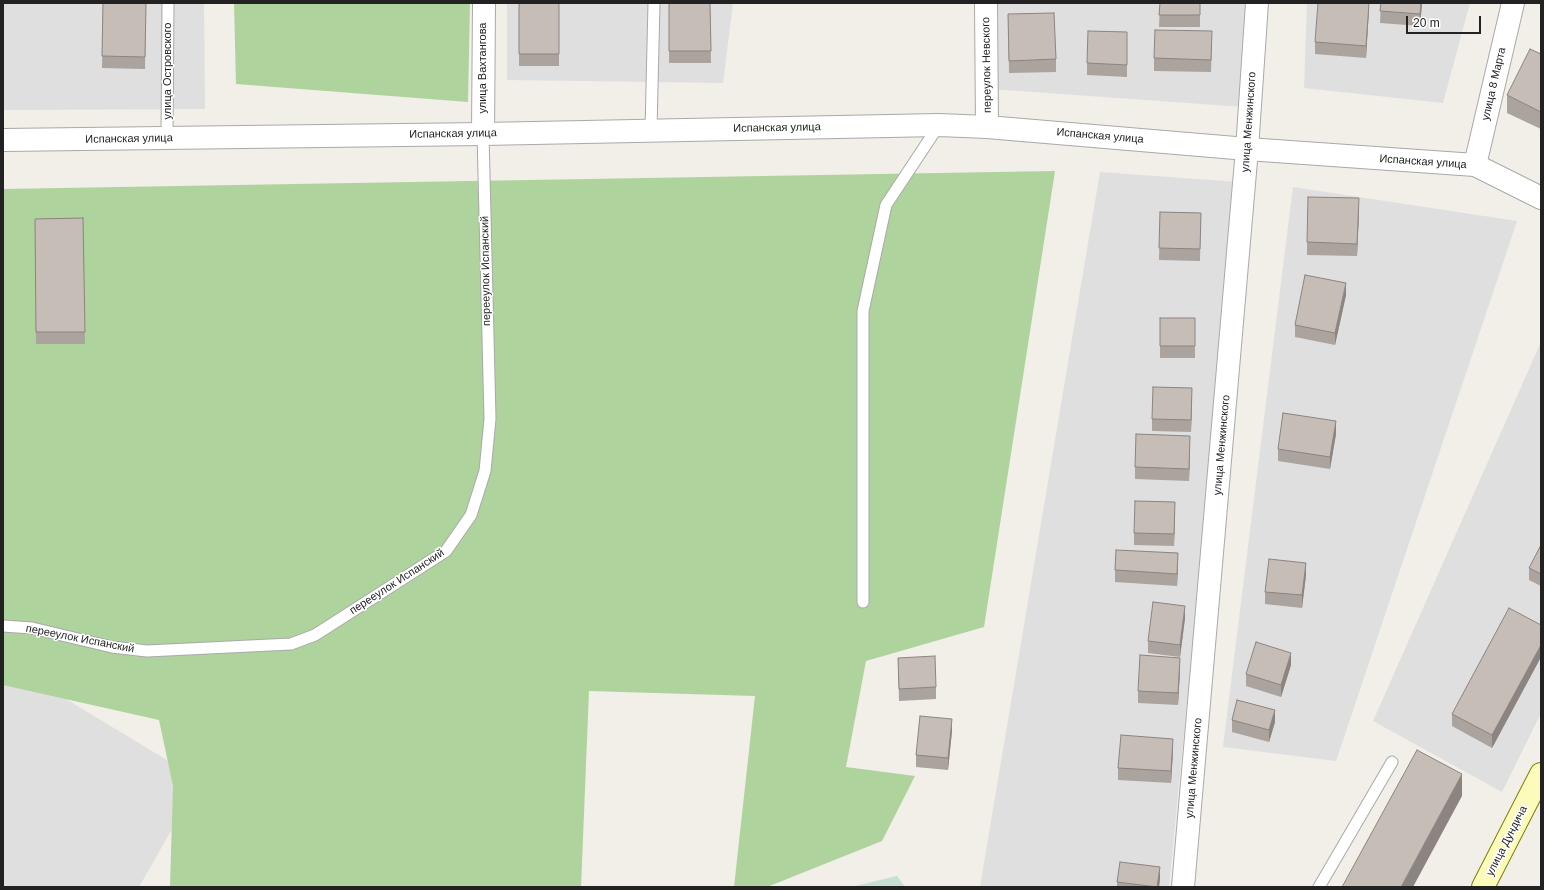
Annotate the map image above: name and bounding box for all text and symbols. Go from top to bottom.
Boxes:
scale bar [1408,8,1483,34]
text: 20 m [1413,16,1440,30]
street label: переулок Невского [980,17,994,113]
street label: улица Островского [161,23,175,119]
street label: улица Вахтангова [476,23,490,113]
street label: улица 8 Марта [1479,46,1509,122]
street label: улица Менжинского [1239,71,1259,173]
street label: Испанская улица [733,121,821,135]
street label: Испанская улица [1056,126,1144,146]
street label: Испанская улица [409,127,497,141]
street label: Испанская улица [85,132,173,146]
street label: Испанская улица [1379,152,1467,172]
street label: перееулок Испанский [478,216,494,326]
street label: улица Менжинского [1211,394,1233,496]
street label: перееулок Испанский [347,546,447,618]
street label: перееулок Испанский [25,622,135,656]
street label: улица Менжинского [1183,717,1205,819]
street label: улица Дундича [1484,804,1530,878]

